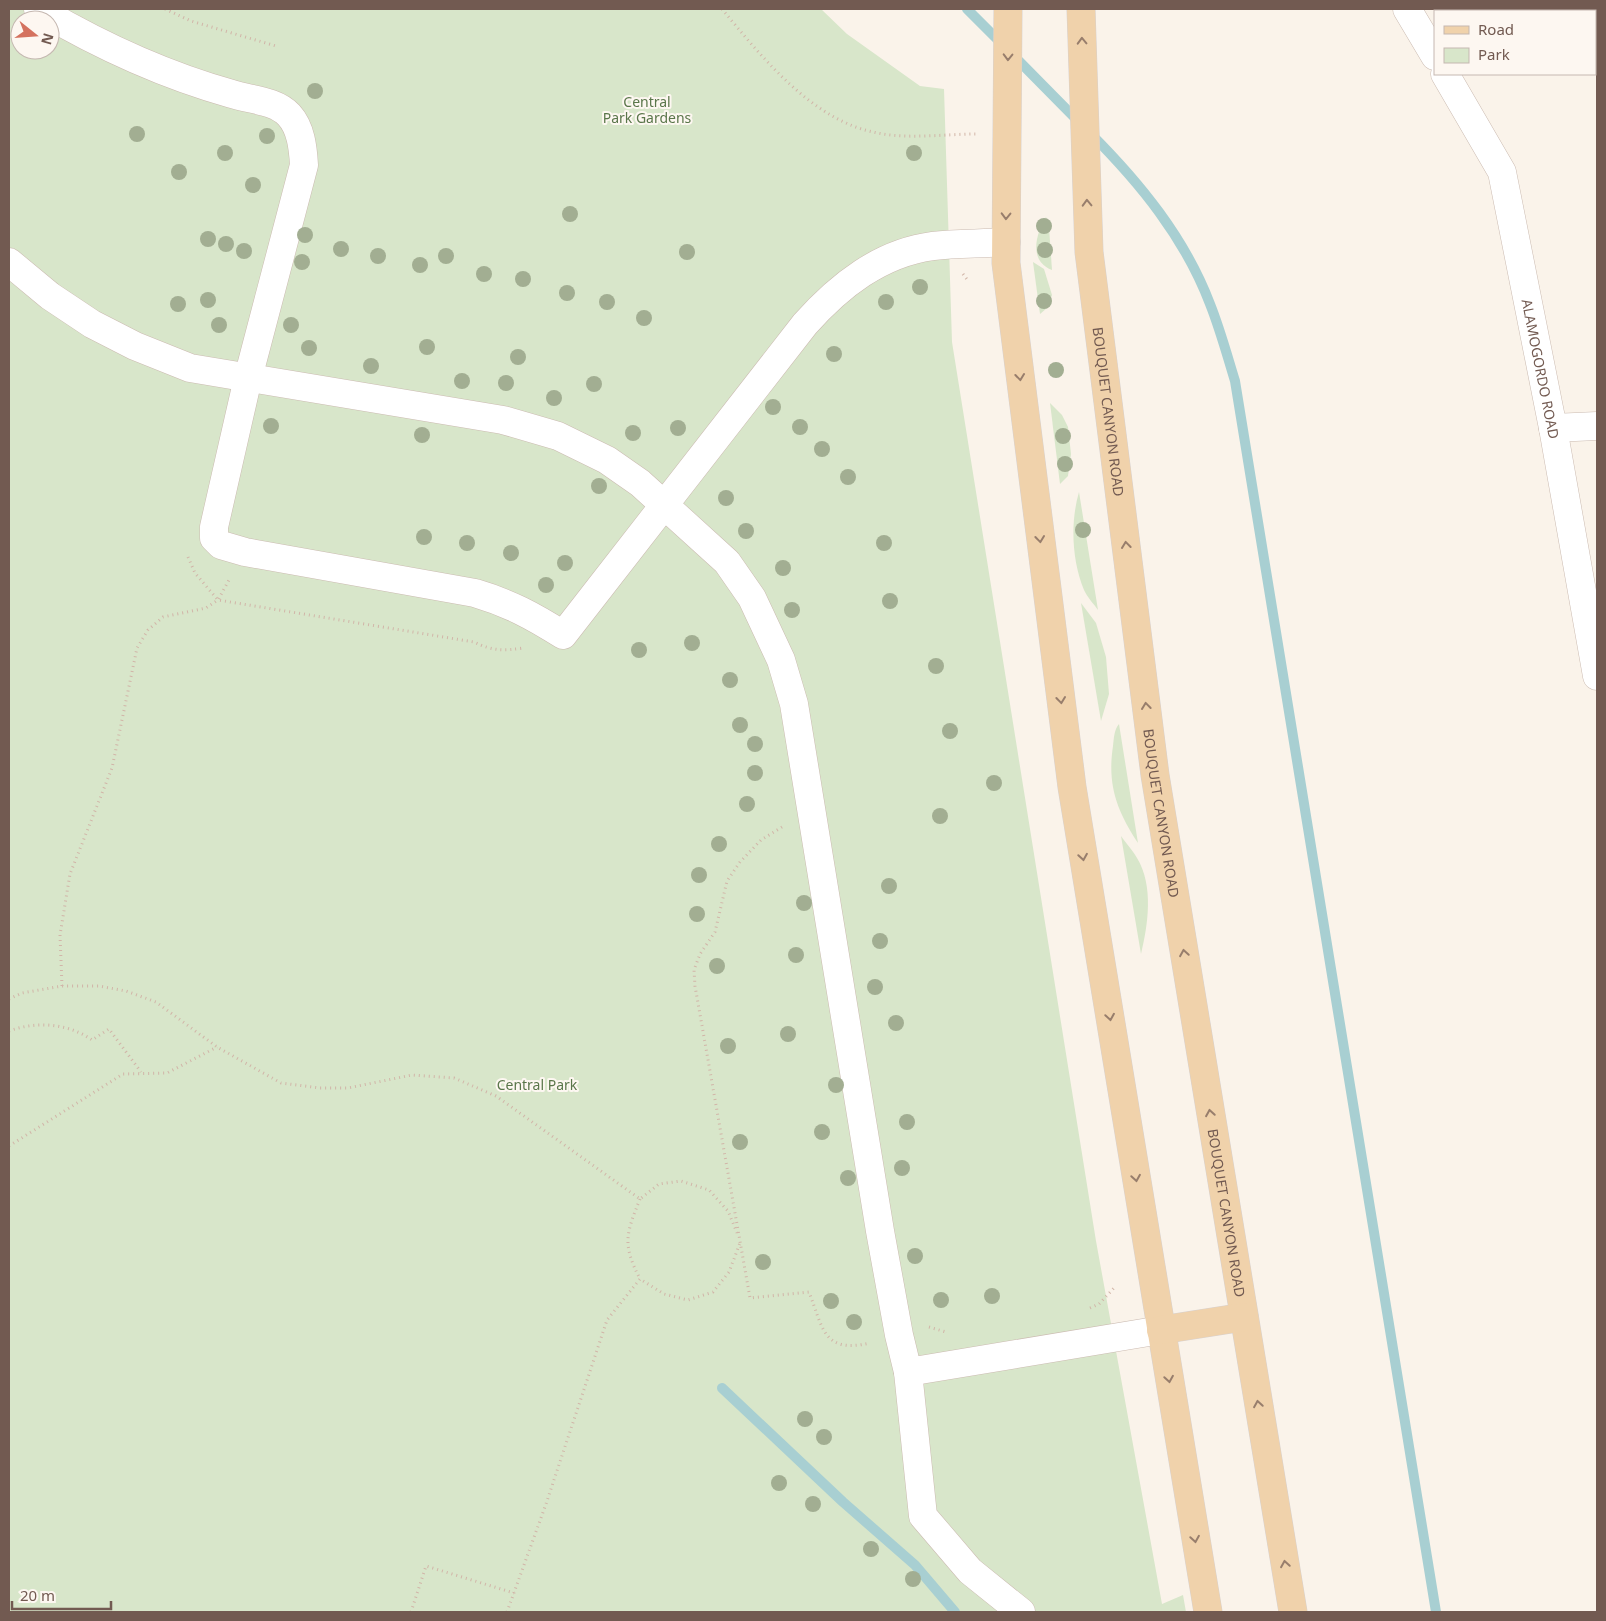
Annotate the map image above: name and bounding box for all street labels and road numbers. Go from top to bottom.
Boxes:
street label: ALAMOGORDO ROAD [1518,297,1564,440]
street label: BOUQUET CANYON ROAD [1089,326,1129,497]
street label: BOUQUET CANYON ROAD [1140,728,1185,899]
street label: BOUQUET CANYON ROAD [1204,1127,1250,1299]

